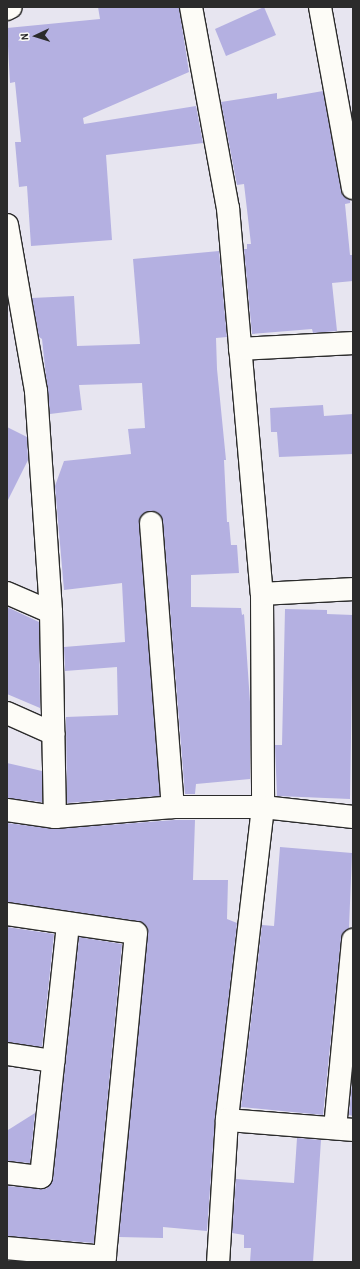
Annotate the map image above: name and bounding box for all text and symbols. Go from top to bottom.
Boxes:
north arrow [16,16,56,56]
text: N [17,33,31,40]

